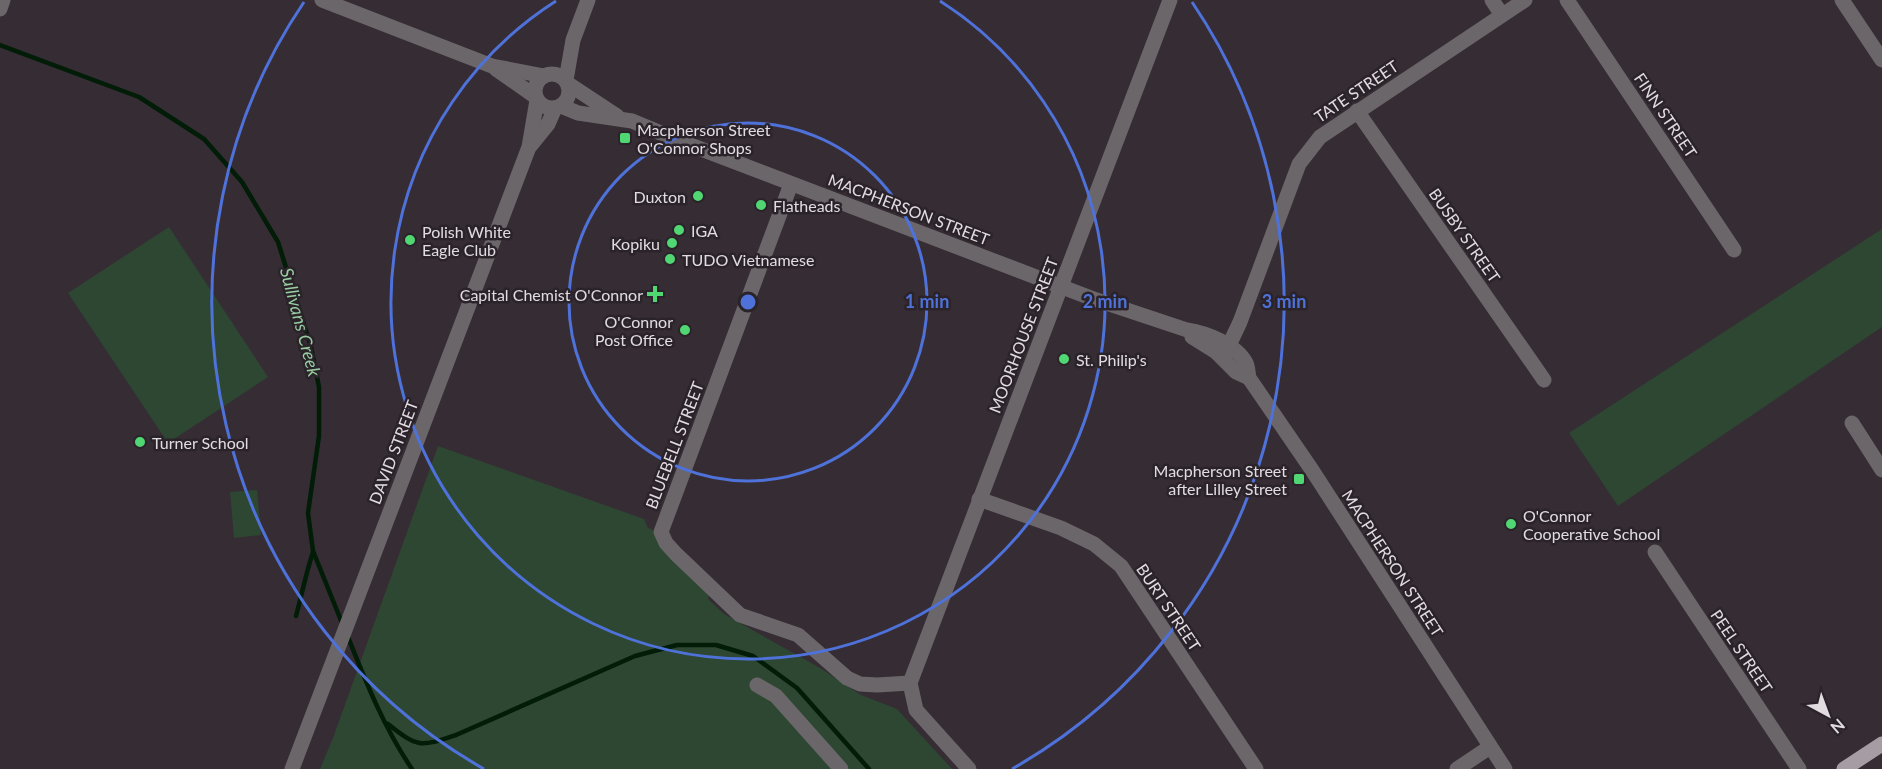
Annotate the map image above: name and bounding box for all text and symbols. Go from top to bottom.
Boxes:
street label: TATE STREET [1311,56,1402,126]
street label: FINN STREET [1631,69,1702,161]
place label: Macpherson Street O'Connor Shops [637,120,771,157]
marker: Macpherson Street O'Connor Shops [618,131,632,145]
street label: MACPHERSON STREET [826,169,993,249]
street label: BUSBY STREET [1426,184,1505,286]
place label: Duxton [633,187,686,206]
marker: Duxton [691,189,705,203]
place label: Flatheads [773,196,841,215]
marker: Flatheads [754,198,768,212]
place label: IGA [691,221,718,240]
place label: Polish White Eagle Club [422,222,511,259]
marker: IGA [672,223,686,237]
marker: Polish White Eagle Club [403,233,417,247]
place label: Kopiku [611,234,660,253]
marker: Kopiku [665,236,679,250]
place label: TUDO Vietnamese [682,250,814,269]
marker: TUDO Vietnamese [663,252,677,266]
street label: MOORHOUSE STREET [984,254,1062,416]
water label: Sullivans Creek [276,265,326,379]
place label: Capital Chemist O'Connor [460,285,643,304]
marker: Capital Chemist O'Connor [648,287,662,301]
text: 1 min [905,290,949,312]
text: 2 min [1083,290,1127,312]
text: 3 min [1262,290,1306,312]
centre of rings [738,292,758,312]
place label: O'Connor Post Office [595,312,673,349]
marker: O'Connor Post Office [678,323,692,337]
place label: St. Philip's [1076,350,1147,369]
marker: St. Philip's [1057,352,1071,366]
street label: BLUEBELL STREET [641,378,707,511]
street label: DAVID STREET [365,397,422,507]
place label: Turner School [152,433,249,452]
marker: Turner School [133,435,147,449]
place label: Macpherson Street after Lilley Street [1154,461,1287,498]
marker: Macpherson Street after Lilley Street [1292,472,1306,486]
street label: MACPHERSON STREET [1338,486,1448,640]
place label: O'Connor Cooperative School [1523,506,1660,543]
marker: O'Connor Cooperative School [1504,517,1518,531]
street label: BURT STREET [1133,560,1205,655]
street label: PEEL STREET [1707,606,1777,697]
north arrow [1798,685,1858,745]
text: N [1827,715,1849,738]

